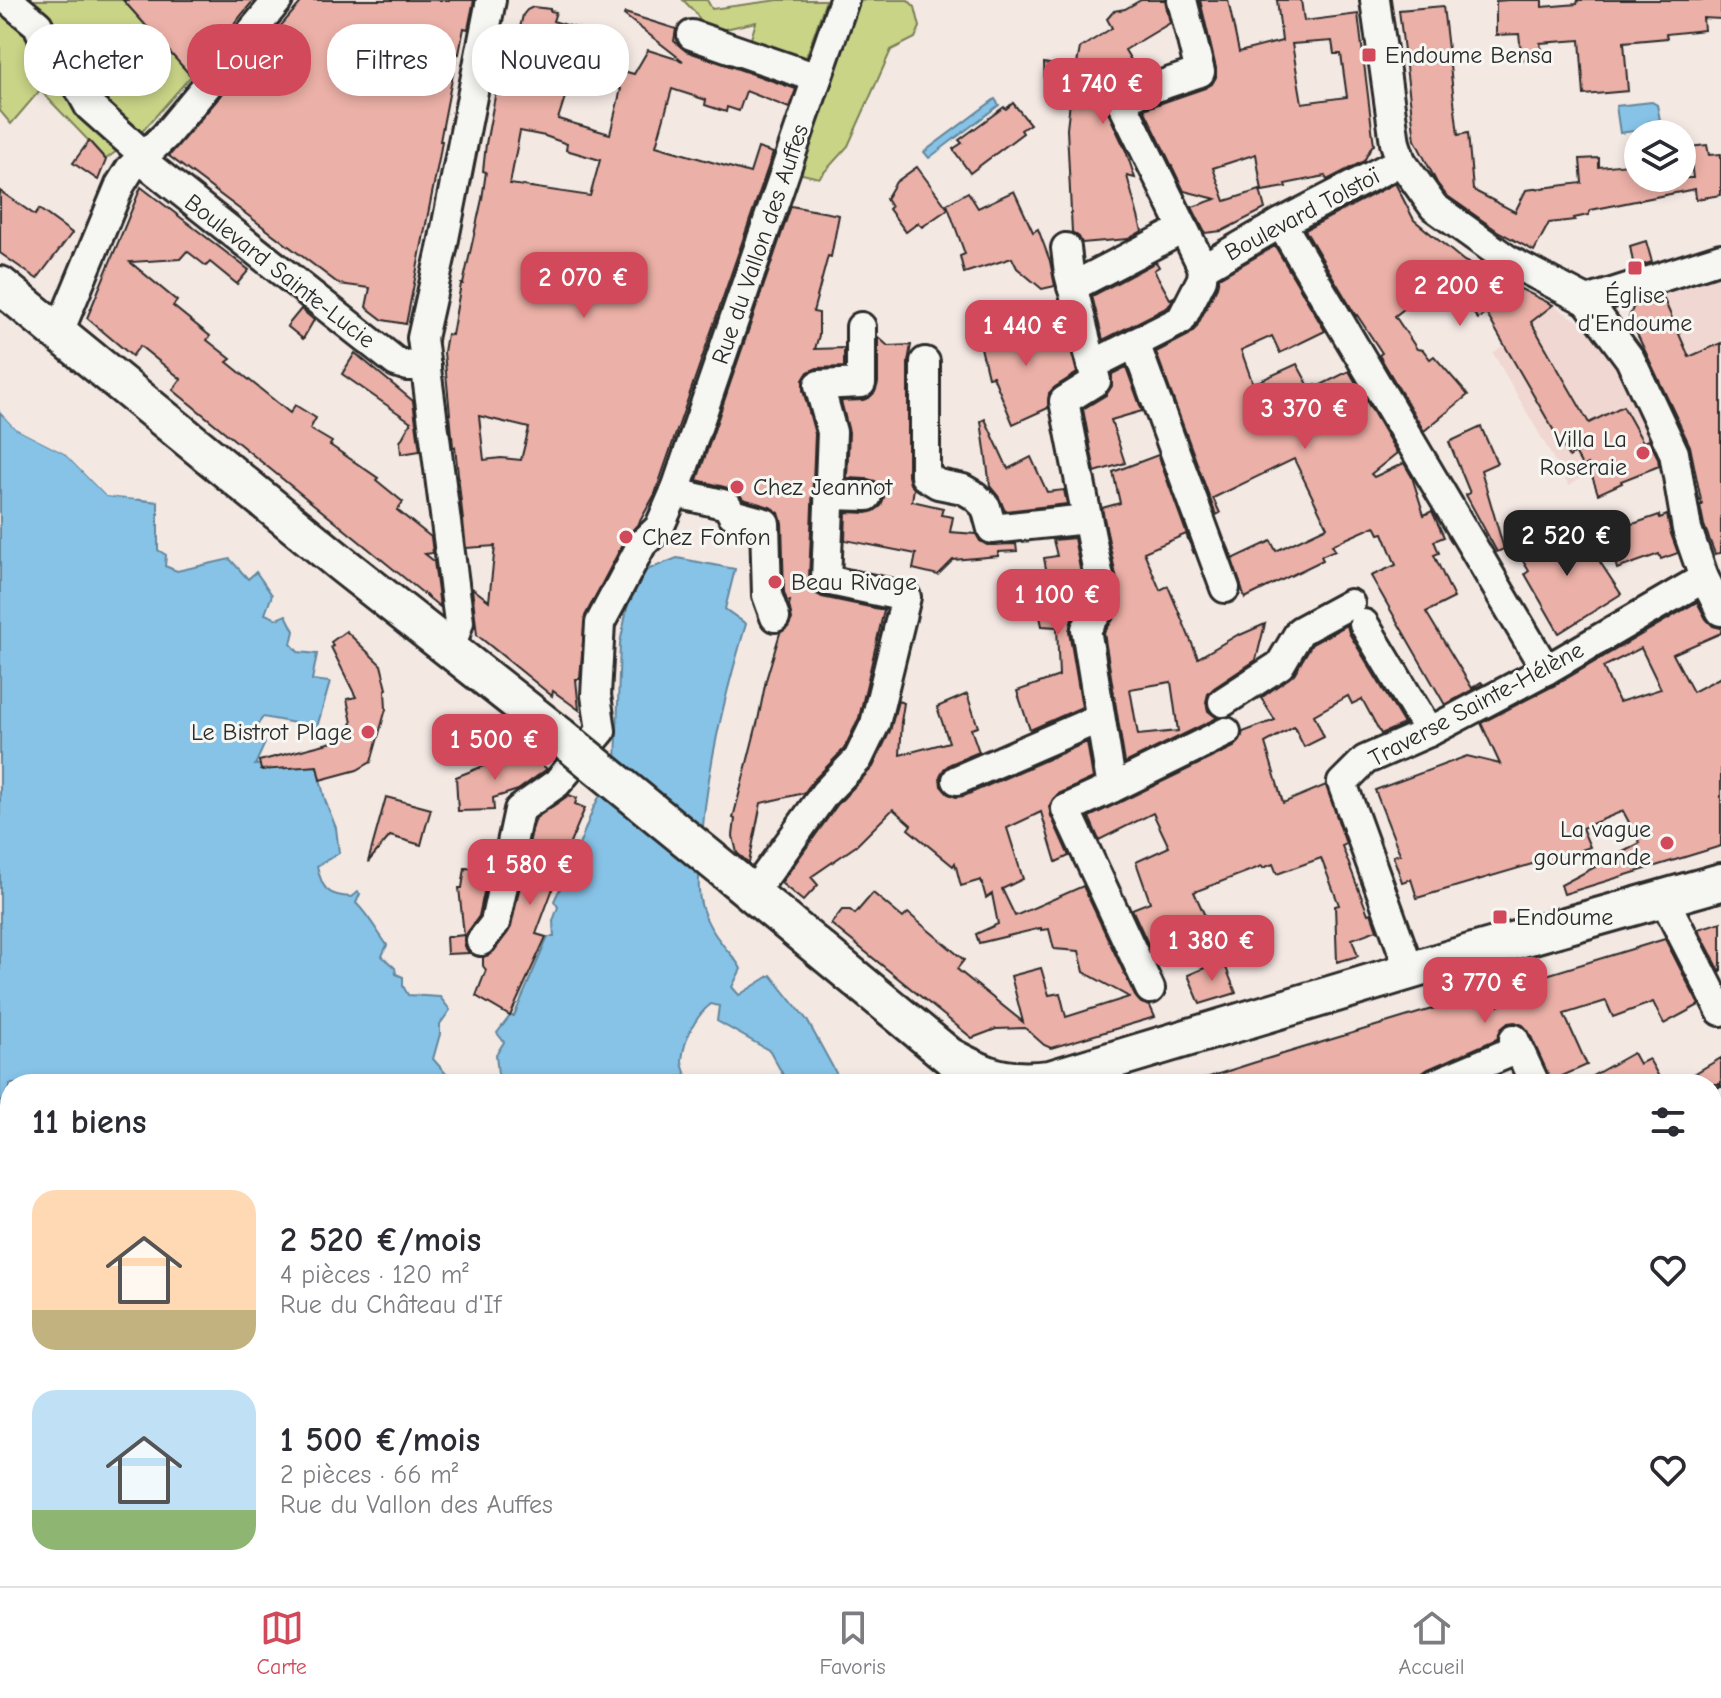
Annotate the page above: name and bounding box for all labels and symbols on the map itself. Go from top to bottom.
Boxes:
place label: Endoume Bensa [1385,41,1553,69]
marker: Endoume Bensa [1360,46,1378,64]
pin: 1 740 € [1029,58,1177,126]
street label: Rue du Vallon des Auffes [706,120,814,368]
street label: Boulevard Tolstoï [1220,161,1385,267]
street label: Boulevard Sainte-Lucie [179,188,381,354]
pin: 2 070 € [510,252,658,320]
marker: Église d'Endoume [1626,259,1644,277]
pin: 2 200 € [1386,260,1534,328]
place label: Église d'Endoume [1578,281,1692,337]
pin: 1 440 € [952,300,1100,368]
pin: 3 370 € [1231,383,1379,451]
place label: Villa La Roseraie [1540,425,1627,481]
marker: Villa La Roseraie [1634,444,1652,462]
place label: Chez Jeannot [753,473,893,501]
marker: Chez Jeannot [728,478,746,496]
pin: 2 520 € [1493,510,1641,578]
place label: Chez Fonfon [642,523,771,551]
marker: Chez Fonfon [617,528,635,546]
place label: Beau Rivage [791,568,917,596]
pin: 1 100 € [984,569,1132,637]
marker: Beau Rivage [766,573,784,591]
street label: Traverse Sainte-Hélène [1364,635,1588,773]
pin: 1 500 € [421,714,569,782]
place label: Le Bistrot Plage [191,718,352,746]
marker: Le Bistrot Plage [359,723,377,741]
place label: La vague gourmande [1534,815,1651,871]
marker: La vague gourmande [1658,834,1676,852]
pin: 1 580 € [456,839,604,907]
place label: Endoume [1516,903,1613,931]
marker: Endoume [1491,908,1509,926]
pin: 1 380 € [1138,915,1286,983]
pin: 3 770 € [1411,957,1559,1025]

